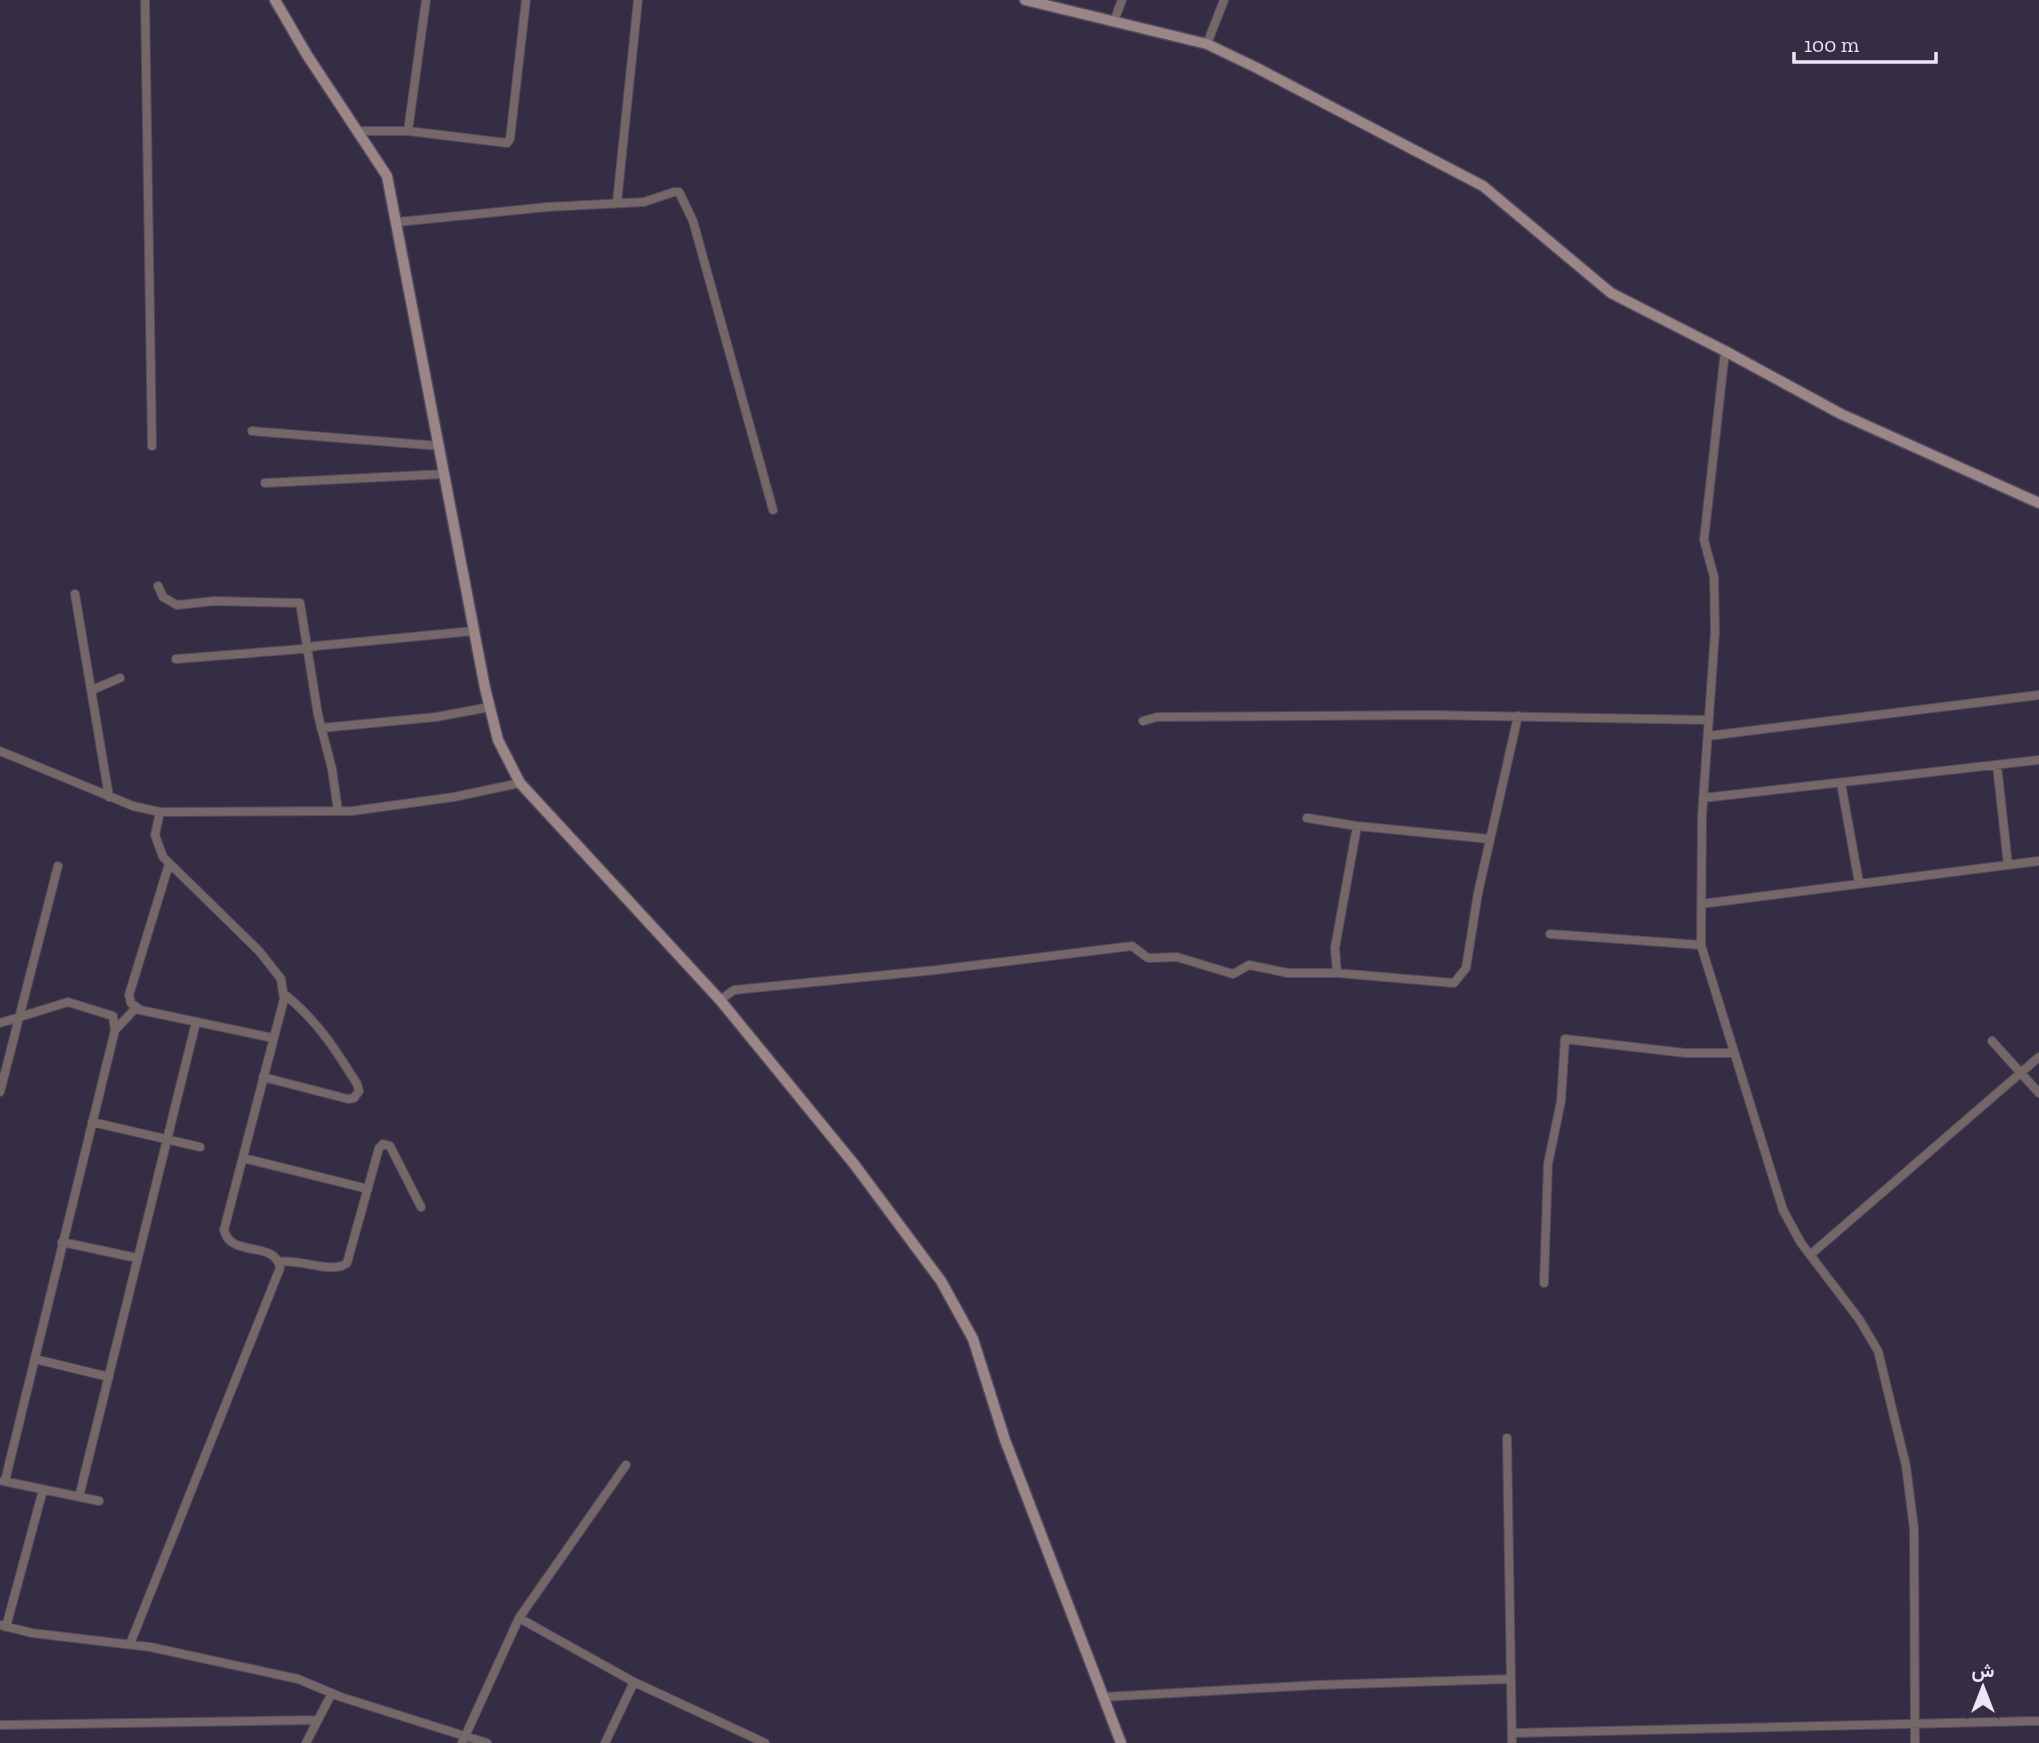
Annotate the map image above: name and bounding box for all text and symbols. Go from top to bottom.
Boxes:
scale bar [1794,21,1936,65]
text: 100 m [1804,32,1859,57]
north arrow [1948,1652,2018,1722]
text: ش [1972,1659,1995,1682]

